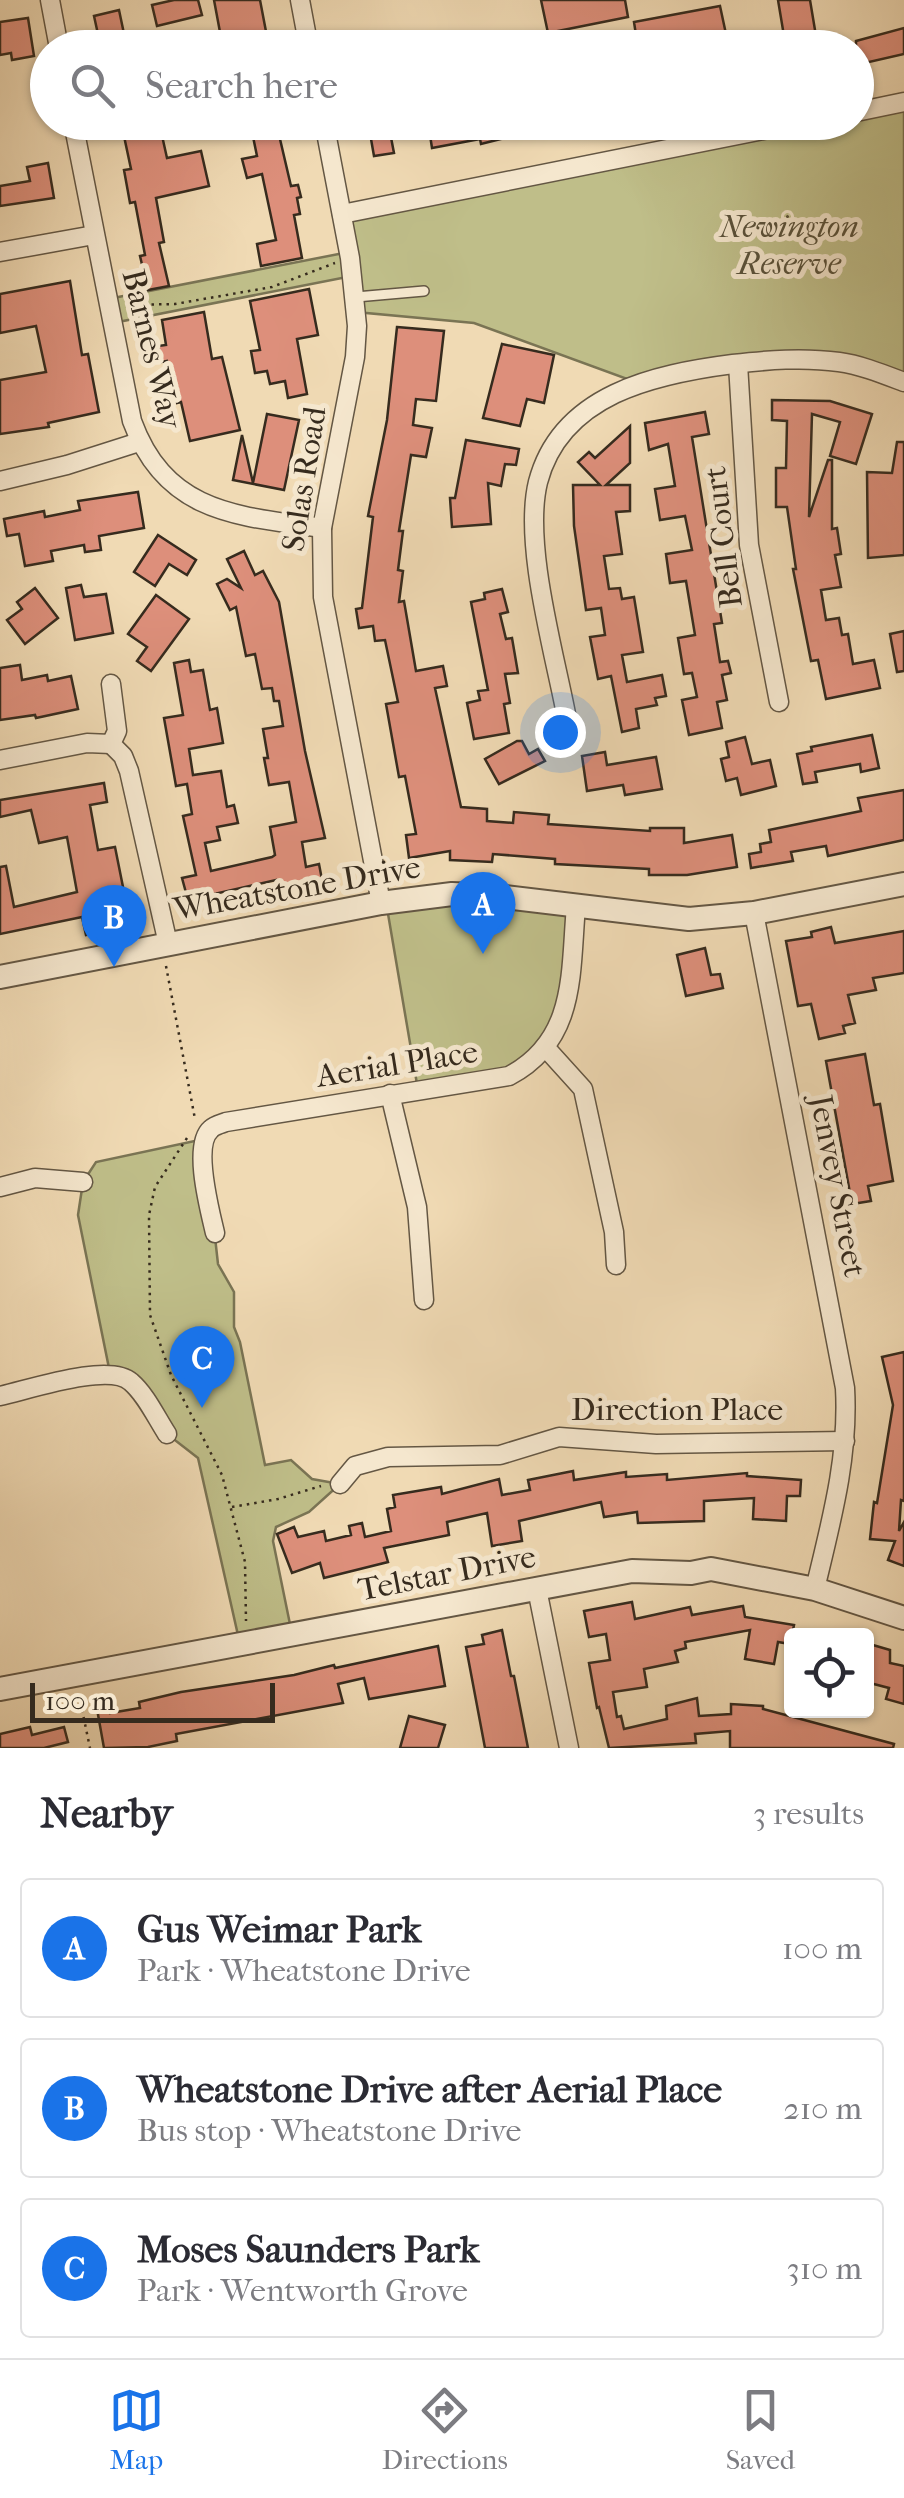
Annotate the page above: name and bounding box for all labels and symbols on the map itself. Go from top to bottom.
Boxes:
park label: Newington Reserve [718,208,859,282]
street label: Barnes Way [114,266,190,433]
street label: Solas Road [274,403,334,554]
street label: Bell Court [696,464,750,610]
your location [535,707,586,758]
street label: Wheatstone Drive [170,848,423,928]
pin: A [450,872,516,954]
pin: B [82,884,146,967]
street label: Aerial Place [312,1033,481,1095]
street label: Jenvey Street [802,1089,874,1281]
pin: C [170,1326,234,1408]
street label: Direction Place [571,1391,783,1428]
street label: Telstar Drive [355,1538,539,1608]
scale bar [30,1678,275,1722]

